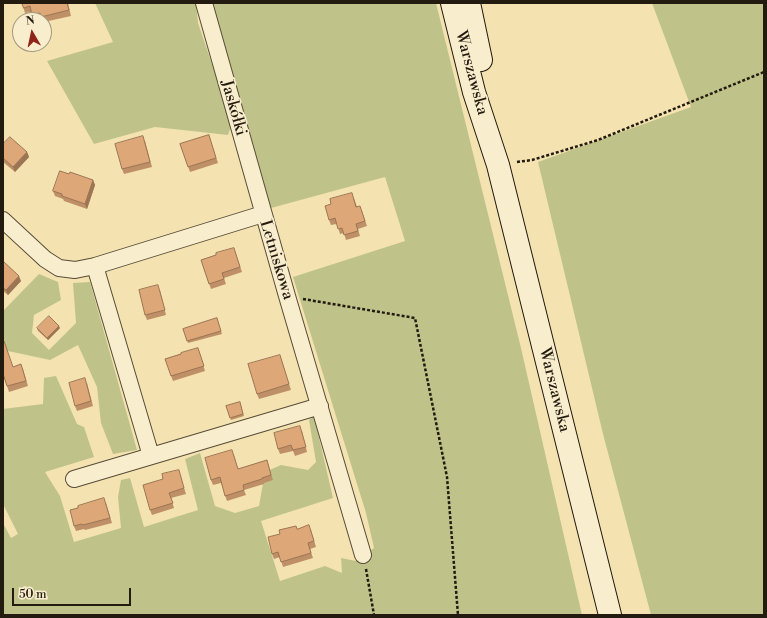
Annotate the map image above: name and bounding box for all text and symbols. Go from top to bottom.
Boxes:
north arrow [12,12,52,52]
text: N [25,14,36,29]
street label: Warszawska [451,29,491,117]
street label: Jaskółki [216,78,250,138]
street label: Letniskowa [255,218,297,302]
street label: Warszawska [534,346,574,434]
scale bar [14,580,133,606]
text: 50 m [19,587,47,602]

